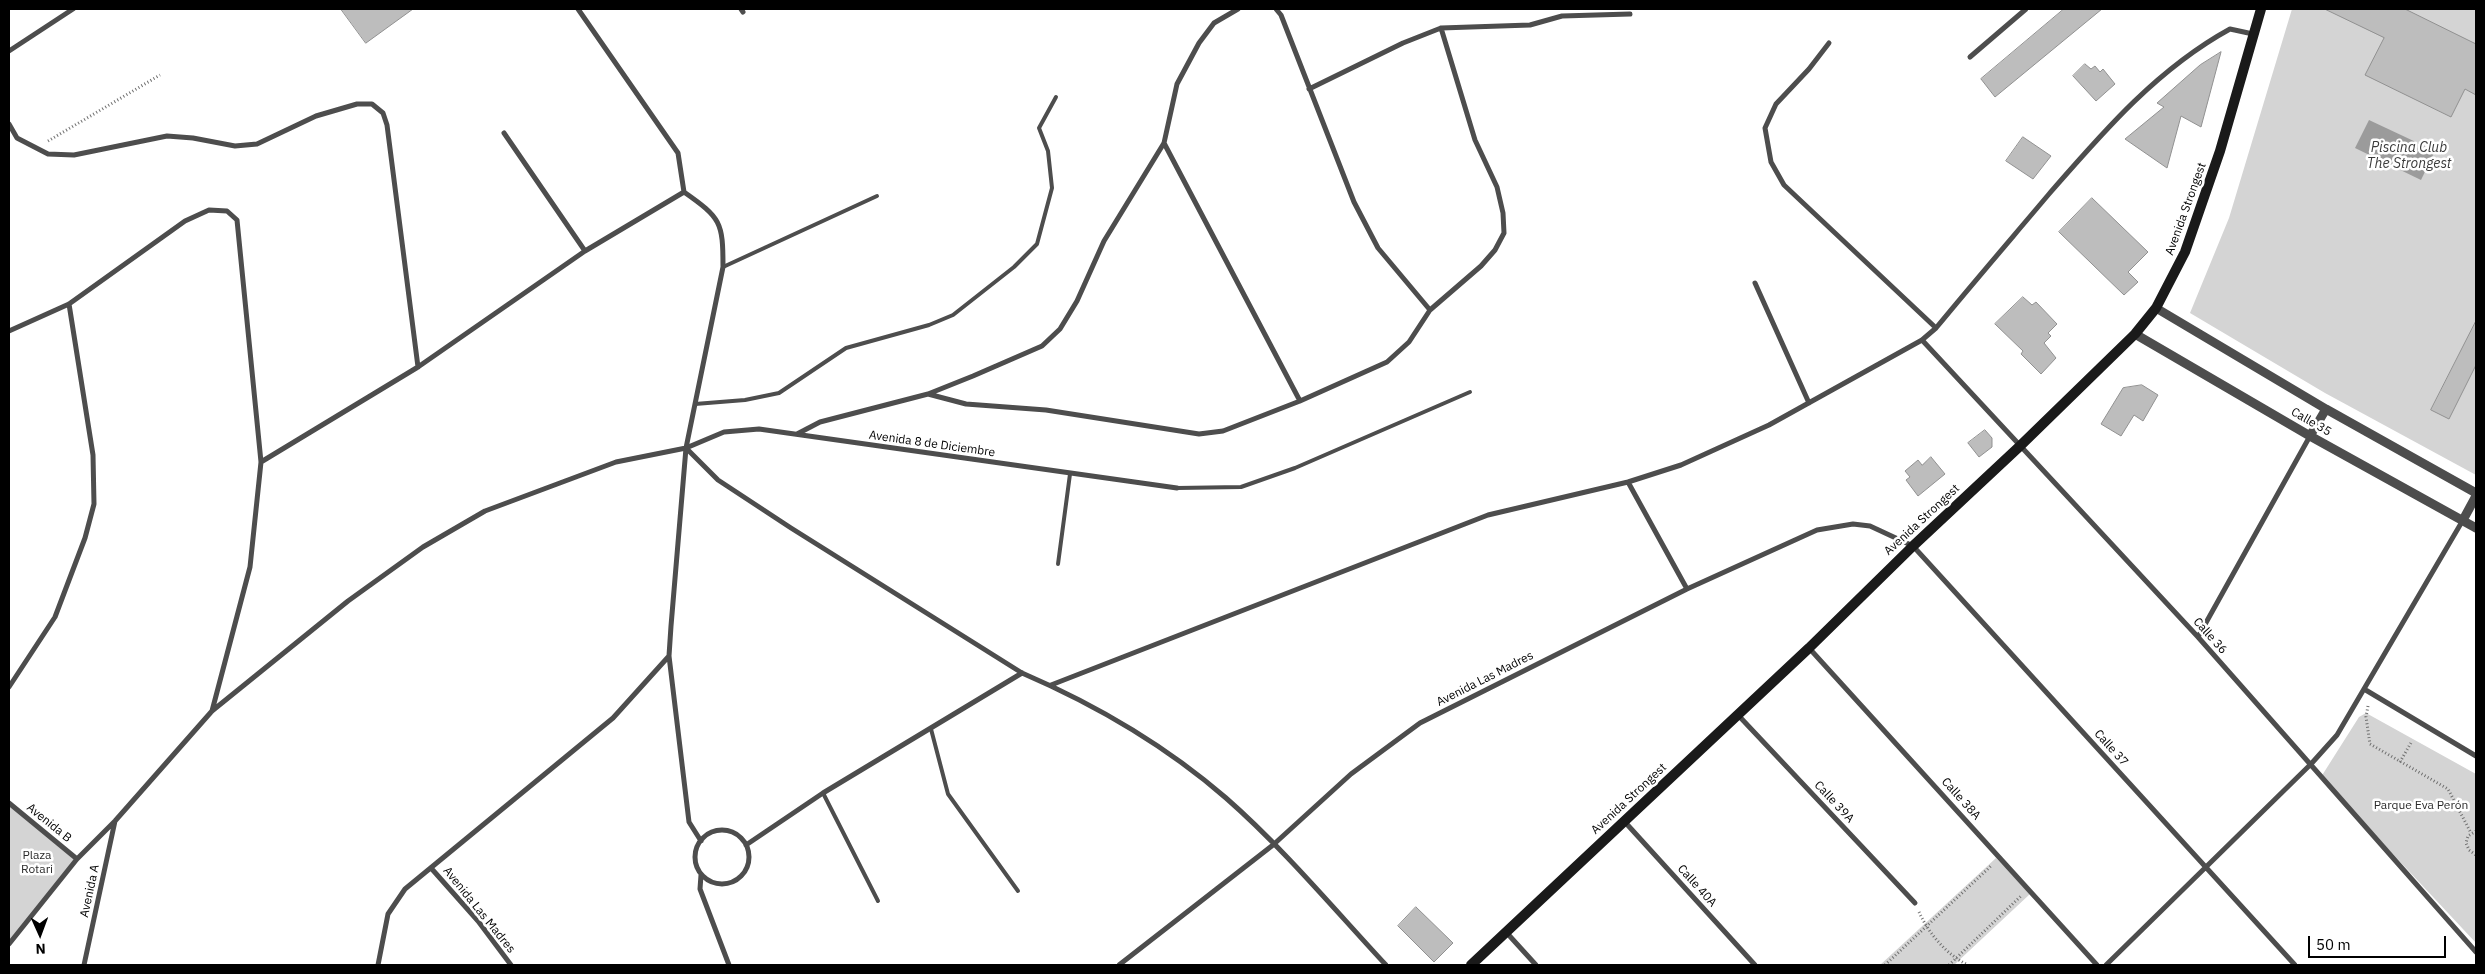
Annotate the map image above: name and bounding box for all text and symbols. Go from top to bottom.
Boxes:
water label: Piscina Club The Strongest [2367,140,2451,172]
street label: Avenida Strongest [2163,161,2209,257]
street label: Calle 35 [2288,405,2334,439]
street label: Avenida 8 de Diciembre [868,428,996,460]
street label: Avenida Strongest [1881,481,1963,559]
street label: Calle 36 [2190,615,2230,657]
street label: Avenida Las Madres [1434,648,1536,710]
street label: Calle 37 [2091,727,2131,769]
street label: Avenida Strongest [1588,760,1670,838]
street label: Calle 38A [1938,775,1984,823]
street label: Calle 39A [1811,778,1857,826]
park label: Parque Eva Perón [2374,799,2468,813]
street label: Avenida B [24,801,74,845]
park label: Plaza Rotari [21,849,53,877]
street label: Calle 40A [1674,862,1720,910]
street label: Avenida A [77,863,103,919]
street label: Avenida Las Madres [440,864,518,956]
north arrow [15,909,65,959]
scale bar [2310,926,2448,958]
text: 50 m [2316,935,2351,954]
text: N [35,940,46,958]

